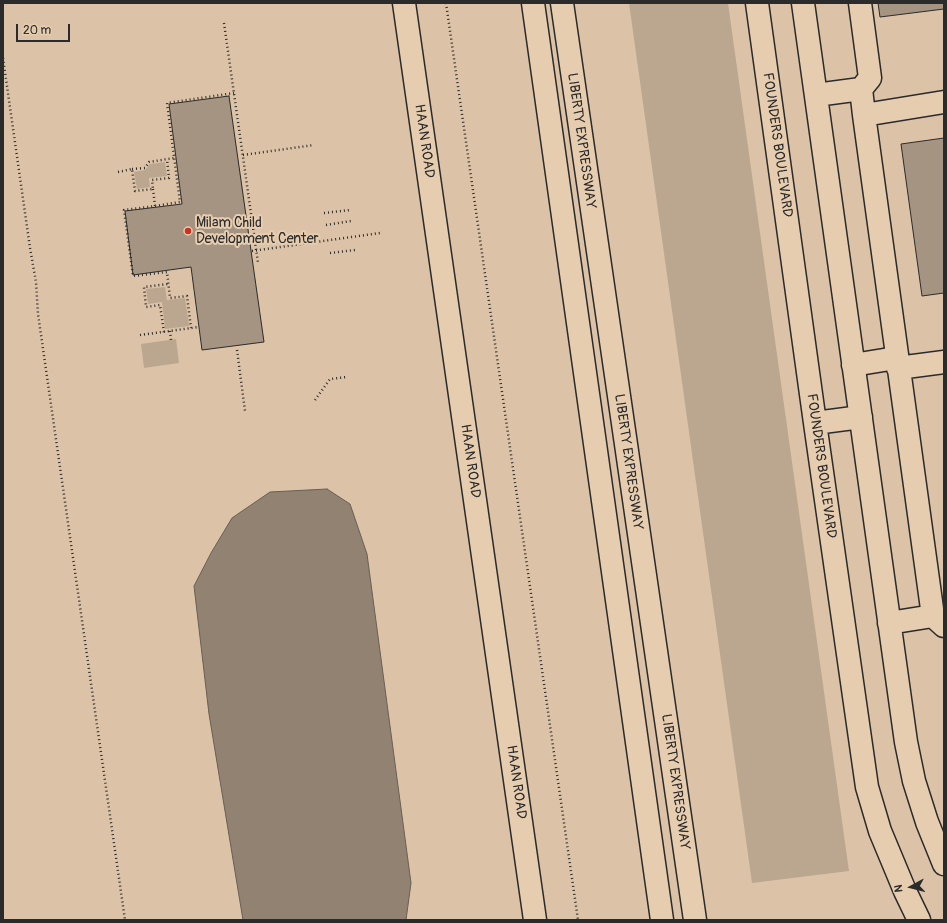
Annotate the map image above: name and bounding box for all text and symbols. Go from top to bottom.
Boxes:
scale bar [18,16,72,42]
text: 20 m [23,23,51,38]
street label: LIBERTY EXPRESSWAY [563,72,599,210]
street label: FOUNDERS BOULEVARD [759,72,795,218]
street label: HAAN ROAD [411,103,437,179]
place label: Milam Child Development Center [196,215,319,248]
marker: Milam Child Development Center [183,226,193,236]
street label: LIBERTY EXPRESSWAY [610,393,646,531]
street label: FOUNDERS BOULEVARD [803,393,839,539]
street label: HAAN ROAD [457,423,483,499]
street label: LIBERTY EXPRESSWAY [657,713,693,851]
street label: HAAN ROAD [503,744,529,820]
north arrow [891,867,931,907]
text: N [892,884,905,893]

